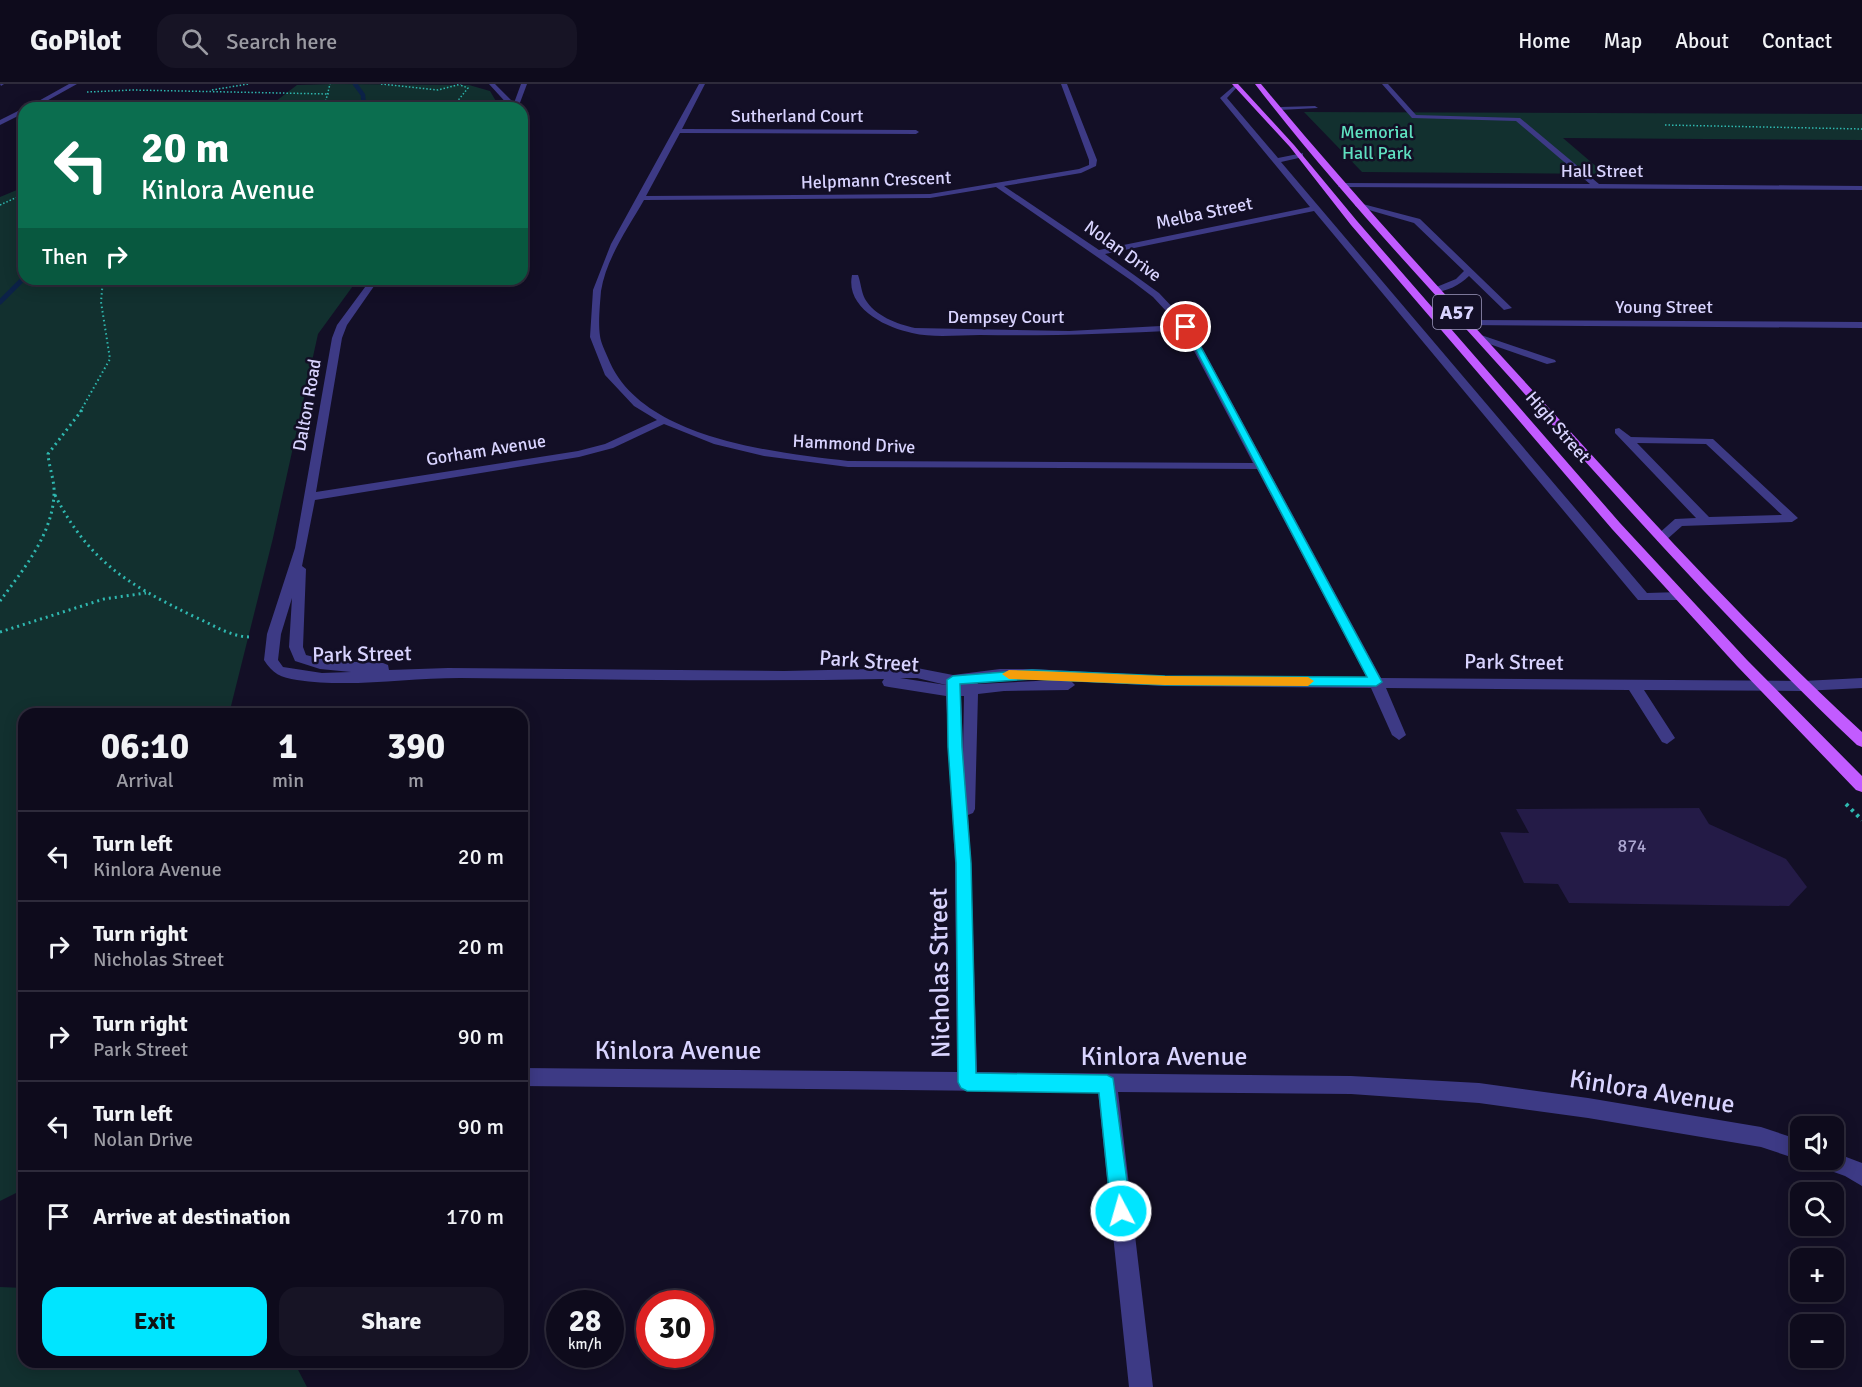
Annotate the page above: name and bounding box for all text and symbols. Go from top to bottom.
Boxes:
search box [157,14,577,68]
text: GoPilot [30,24,121,58]
icon: search [178,25,211,58]
text: Search here [226,28,337,55]
text: Home [1518,28,1571,54]
text: Map [1604,28,1642,54]
text: About [1675,28,1729,54]
text: Contact [1762,28,1832,54]
street label: Sutherland Court [731,105,863,127]
park label: Memorial Hall Park [1340,121,1414,164]
text: 20 m [141,123,230,174]
icon: left [42,126,120,204]
street label: Hall Street [1561,160,1643,182]
street label: Helpmann Crescent [800,166,952,194]
text: Kinlora Avenue [141,174,315,207]
street label: Melba Street [1154,192,1254,234]
street label: Nolan Drive [1080,216,1166,286]
icon: right [100,240,133,273]
text: Then [42,243,88,270]
road number: A57 [1433,295,1481,329]
street label: Young Street [1615,296,1713,318]
pin [1160,301,1211,352]
street label: Dempsey Court [948,306,1064,328]
icon: arrive [1169,310,1202,343]
street label: Dalton Road [288,357,326,453]
street label: High Street [1521,387,1595,467]
street label: Gorham Avenue [424,430,548,470]
street label: Hammond Drive [792,430,916,458]
street label: Park Street [312,640,412,668]
street label: Park Street [818,645,920,677]
street label: Park Street [1464,648,1564,676]
text: 06:10 [101,724,189,769]
text: 1 [278,724,298,769]
text: 390 [387,724,445,769]
text: Arrival [116,768,174,793]
text: min [272,768,304,793]
text: m [408,768,424,793]
text: Turn left [93,830,173,857]
house number: 874 [1617,835,1647,857]
icon: left [42,840,75,873]
text: 20 m [458,843,504,870]
text: Kinlora Avenue [93,857,222,882]
street label: Nicholas Street [923,888,957,1058]
text: Turn right [93,920,188,947]
icon: right [42,930,75,963]
text: 20 m [458,933,504,960]
text: Nicholas Street [93,947,224,972]
text: Turn right [93,1010,188,1037]
icon: right [42,1020,75,1053]
text: 90 m [458,1023,504,1050]
street label: Kinlora Avenue [594,1035,762,1067]
text: Park Street [93,1037,188,1062]
street label: Kinlora Avenue [1080,1041,1248,1073]
street label: Kinlora Avenue [1567,1063,1737,1121]
text: Turn left [93,1100,173,1127]
icon: left [42,1110,75,1143]
text: 90 m [458,1113,504,1140]
map controls [1790,1116,1844,1368]
button: sound [1790,1116,1844,1170]
text: Nolan Drive [93,1127,193,1152]
position arrow [1089,1179,1153,1243]
button: search [1790,1182,1844,1236]
icon: arrive [42,1200,75,1233]
text: Arrive at destination [93,1203,290,1230]
text: 170 m [446,1203,504,1230]
button: + [1790,1248,1844,1302]
button: Exit [42,1287,267,1356]
button: Share [279,1287,504,1356]
speed limit sign: 30 [636,1290,714,1368]
text: 28 [569,1303,601,1340]
button: − [1790,1314,1844,1368]
text: km/h [568,1335,602,1353]

